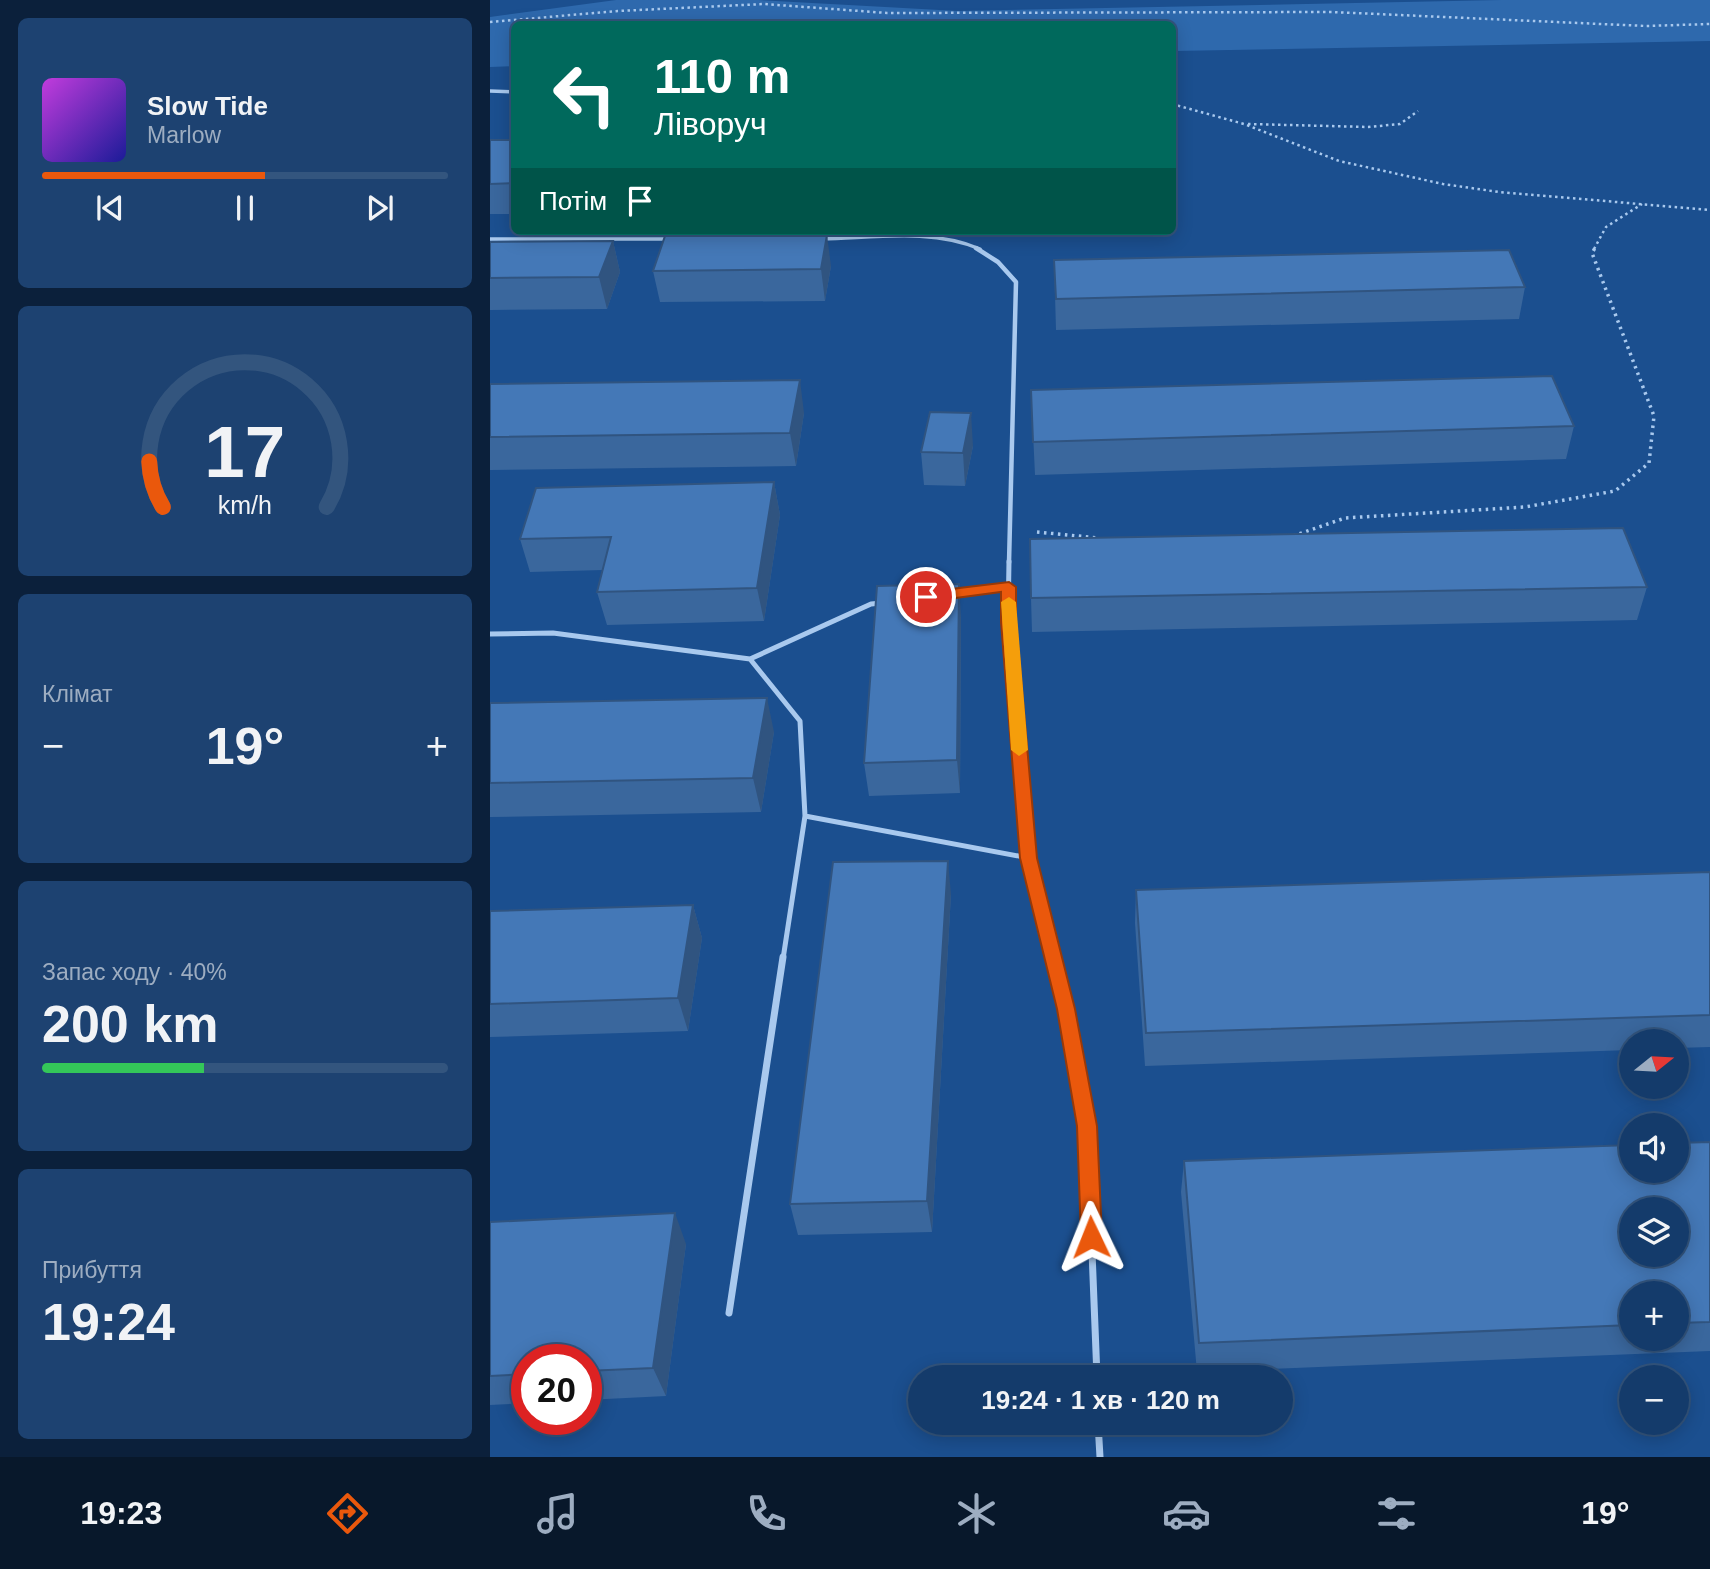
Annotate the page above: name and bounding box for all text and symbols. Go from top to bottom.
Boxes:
icon: left [539,49,630,140]
text: 110 m [654,49,790,103]
text: Slow Tide [147,91,268,121]
text: Ліворуч [654,106,767,142]
text: Marlow [147,122,221,148]
icon: arrive [621,182,659,220]
text: Потім [539,186,607,216]
icon: previous [91,189,129,227]
icon: pause [226,189,264,227]
icon: next [361,189,399,227]
text: 17 [205,411,285,492]
text: km/h [218,490,272,518]
pin [896,567,956,627]
icon: arrive [907,578,945,616]
text: Клімат [42,681,113,707]
text: 19° [206,717,284,775]
text: − [42,725,64,767]
text: + [426,725,448,767]
text: Запас ходу · 40% [42,959,227,985]
text: 200 km [42,995,218,1053]
north arrow [1619,1029,1689,1099]
map controls [1619,1029,1689,1435]
button: sound [1619,1113,1689,1183]
button: layers [1619,1197,1689,1267]
position arrow [1054,1200,1128,1274]
text: Прибуття [42,1257,142,1283]
button: + [1619,1281,1689,1351]
text: 19:24 [42,1293,175,1351]
speed limit sign: 20 [511,1344,602,1435]
button: − [1619,1365,1689,1435]
text: 19:24 · 1 хв · 120 m [981,1385,1220,1415]
icon: directions [323,1489,372,1538]
icon: music [533,1489,582,1538]
icon: phone [742,1489,791,1538]
icon: climate [952,1489,1001,1538]
icon: car [1162,1489,1211,1538]
icon: filters [1372,1489,1421,1538]
text: 19:23 [80,1495,162,1531]
text: 19° [1581,1495,1630,1531]

